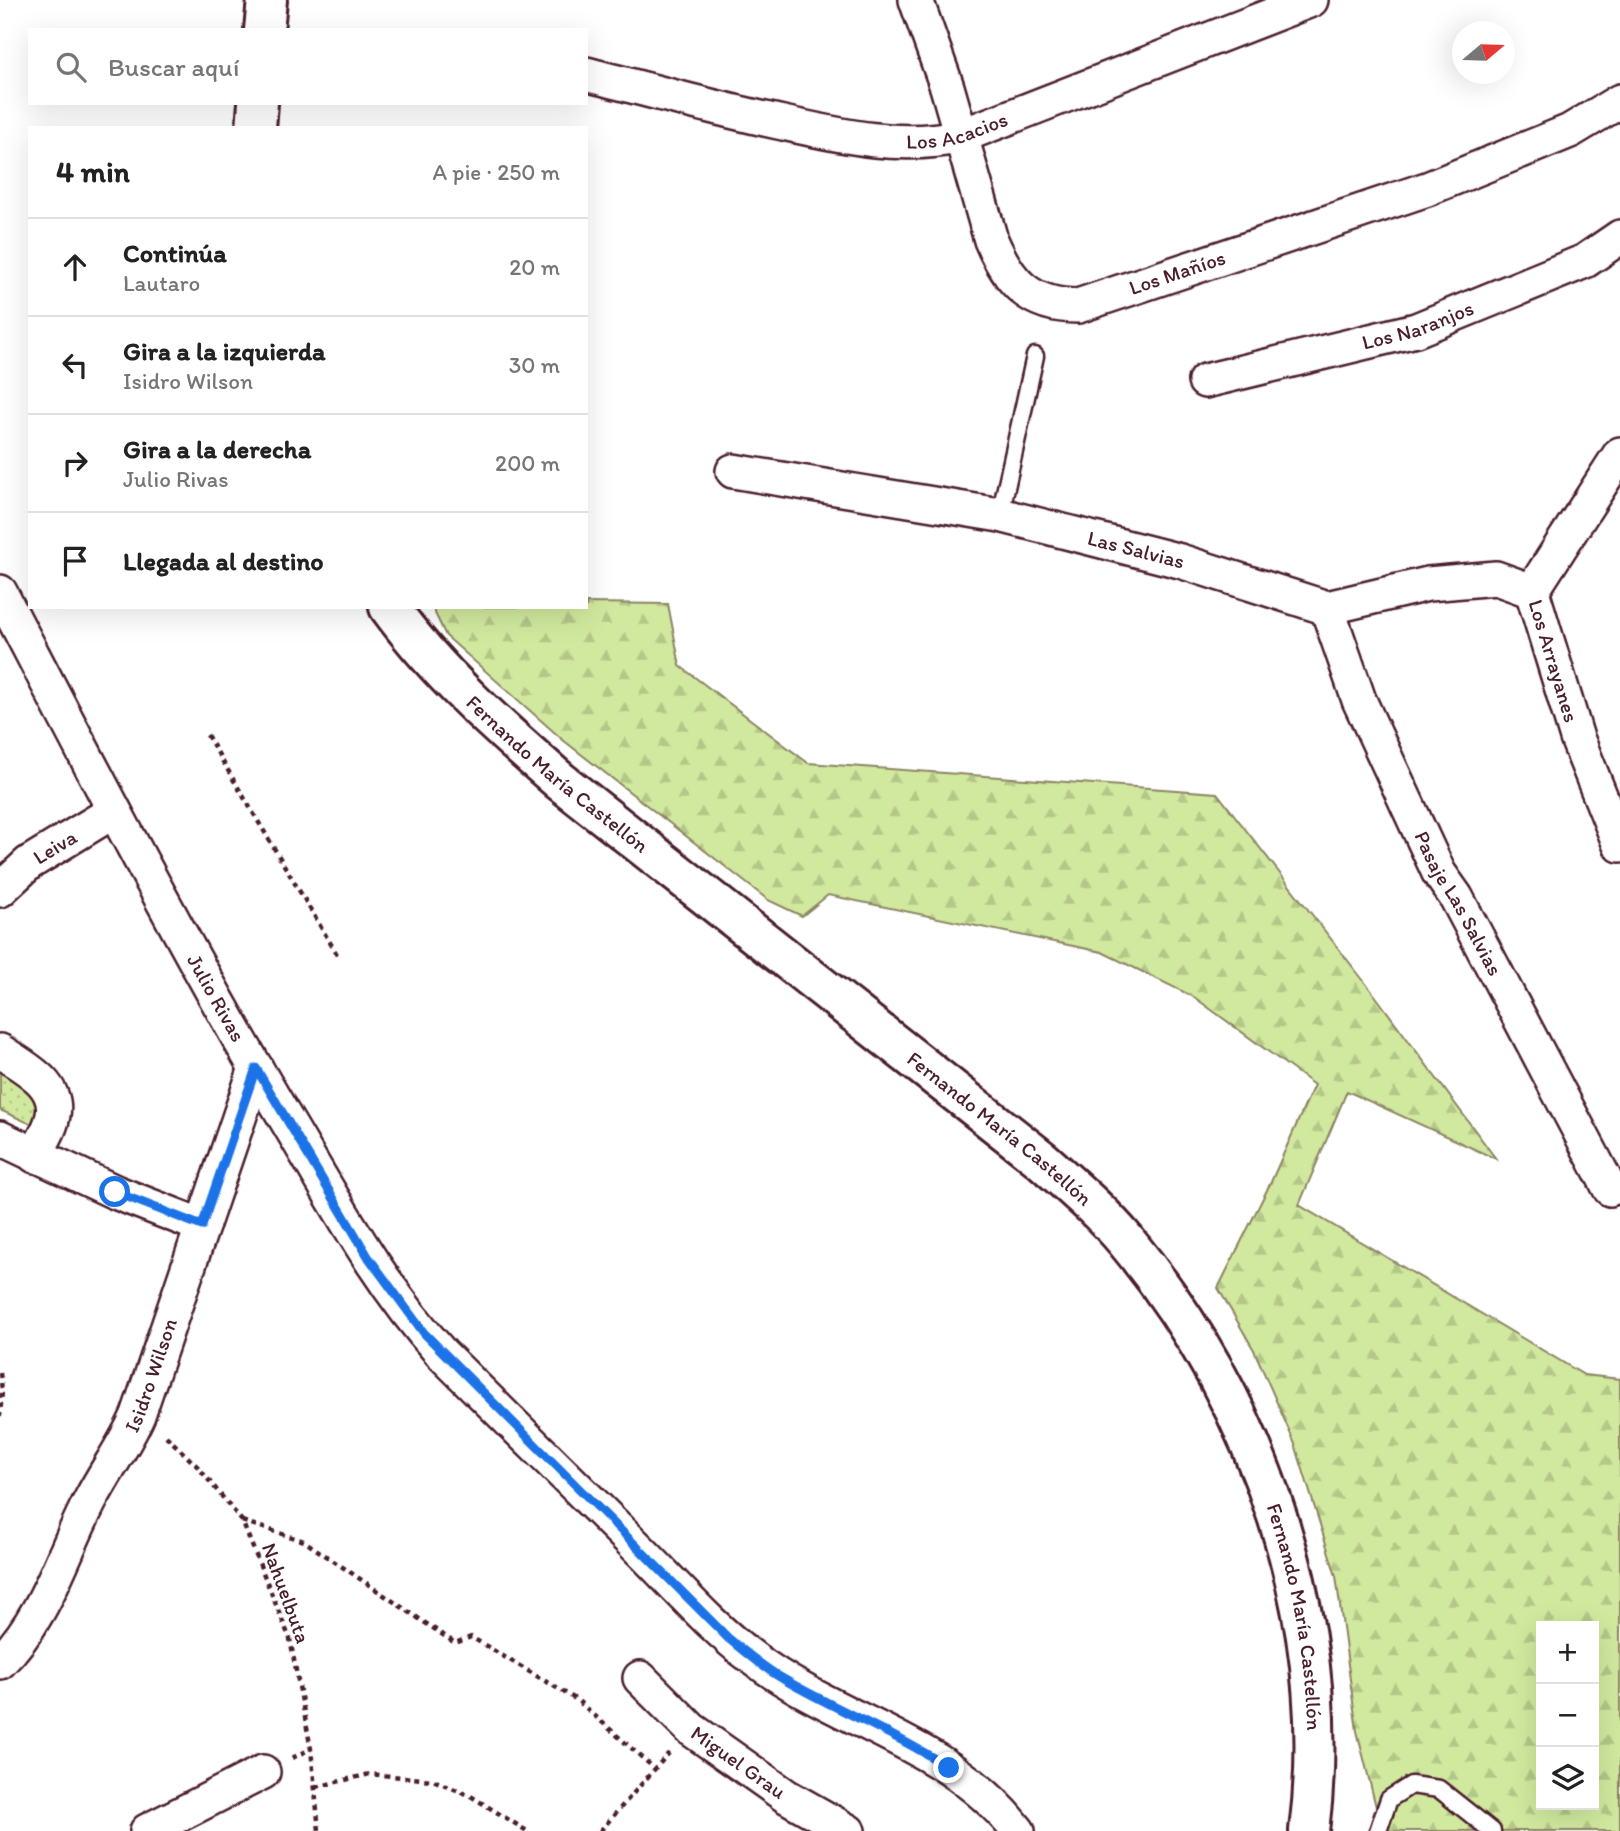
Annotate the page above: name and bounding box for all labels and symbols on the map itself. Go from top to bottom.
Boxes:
north arrow [1452,21,1515,84]
street label: Los Acacios [906,106,1011,154]
street label: Los Mañíos [1126,244,1229,300]
street label: Los Naranjos [1359,295,1477,355]
street label: Las Salvias [1085,525,1187,574]
street label: Los Arrayanes [1523,596,1584,725]
street label: Fernando María Castellón [461,690,654,858]
street label: Leiva [28,824,81,870]
street label: Pasaje Las Salvias [1409,827,1508,980]
street label: Julio Rivas [182,950,251,1046]
street label: Fernando María Castellón [902,1046,1098,1211]
route start [99,1176,130,1207]
street label: Isidro Wilson [119,1315,182,1436]
street label: Fernando María Castellón [1262,1500,1327,1731]
street label: Nahuelbuta [257,1539,316,1646]
street label: Miguel Grau [686,1720,791,1804]
route end [933,1752,964,1783]

